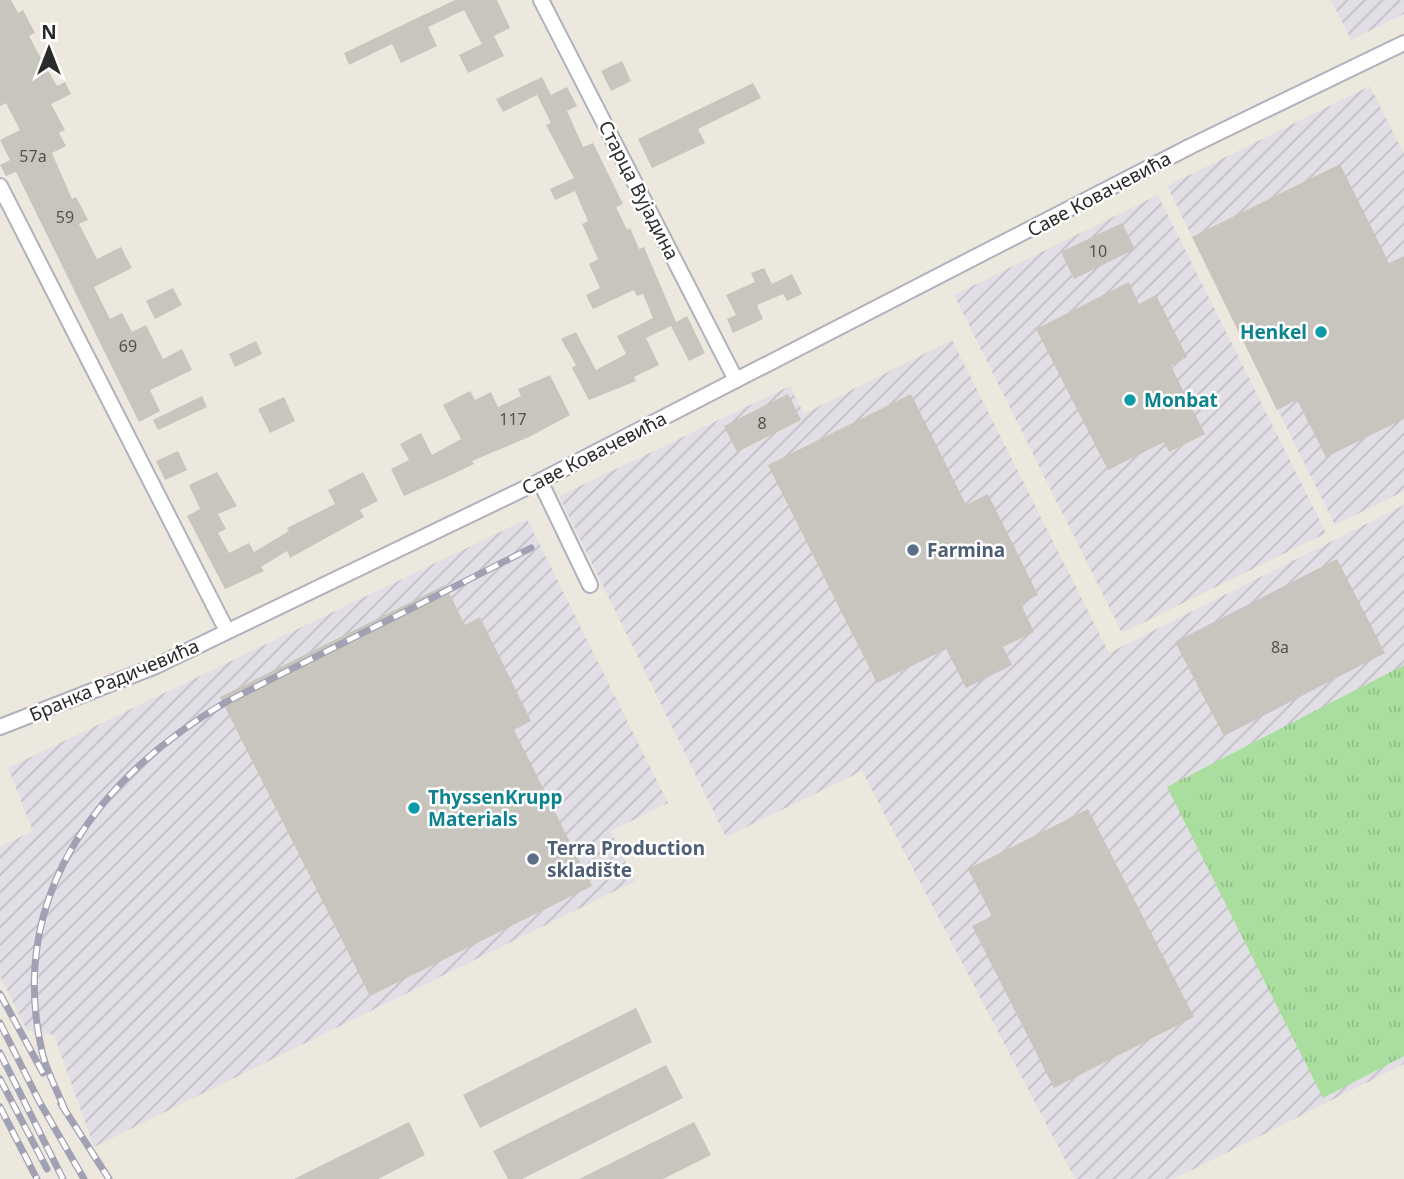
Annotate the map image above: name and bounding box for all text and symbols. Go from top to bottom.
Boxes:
north arrow [14,14,84,84]
text: N [41,19,57,45]
street label: Старца Вујадина [593,116,685,264]
house number: 57a [19,145,47,167]
street label: Саве Ковачевића [1023,145,1175,243]
house number: 59 [56,206,74,228]
house number: 10 [1089,240,1107,262]
place label: Henkel [1240,319,1307,345]
marker: Henkel [1313,324,1329,340]
house number: 69 [119,335,137,357]
place label: Monbat [1144,387,1218,413]
marker: Monbat [1122,392,1138,408]
street label: Саве Ковачевића [517,405,671,501]
house number: 117 [499,408,527,430]
house number: 8 [757,412,767,434]
place label: Farmina [927,537,1005,563]
marker: Farmina [905,542,921,558]
street label: Бранка Радичевића [25,632,203,728]
house number: 8a [1271,636,1289,658]
place label: ThyssenKrupp Materials [428,784,562,832]
marker: ThyssenKrupp Materials [406,800,422,816]
place label: Terra Production skladište [547,835,705,883]
marker: Terra Production skladište [525,851,541,867]

